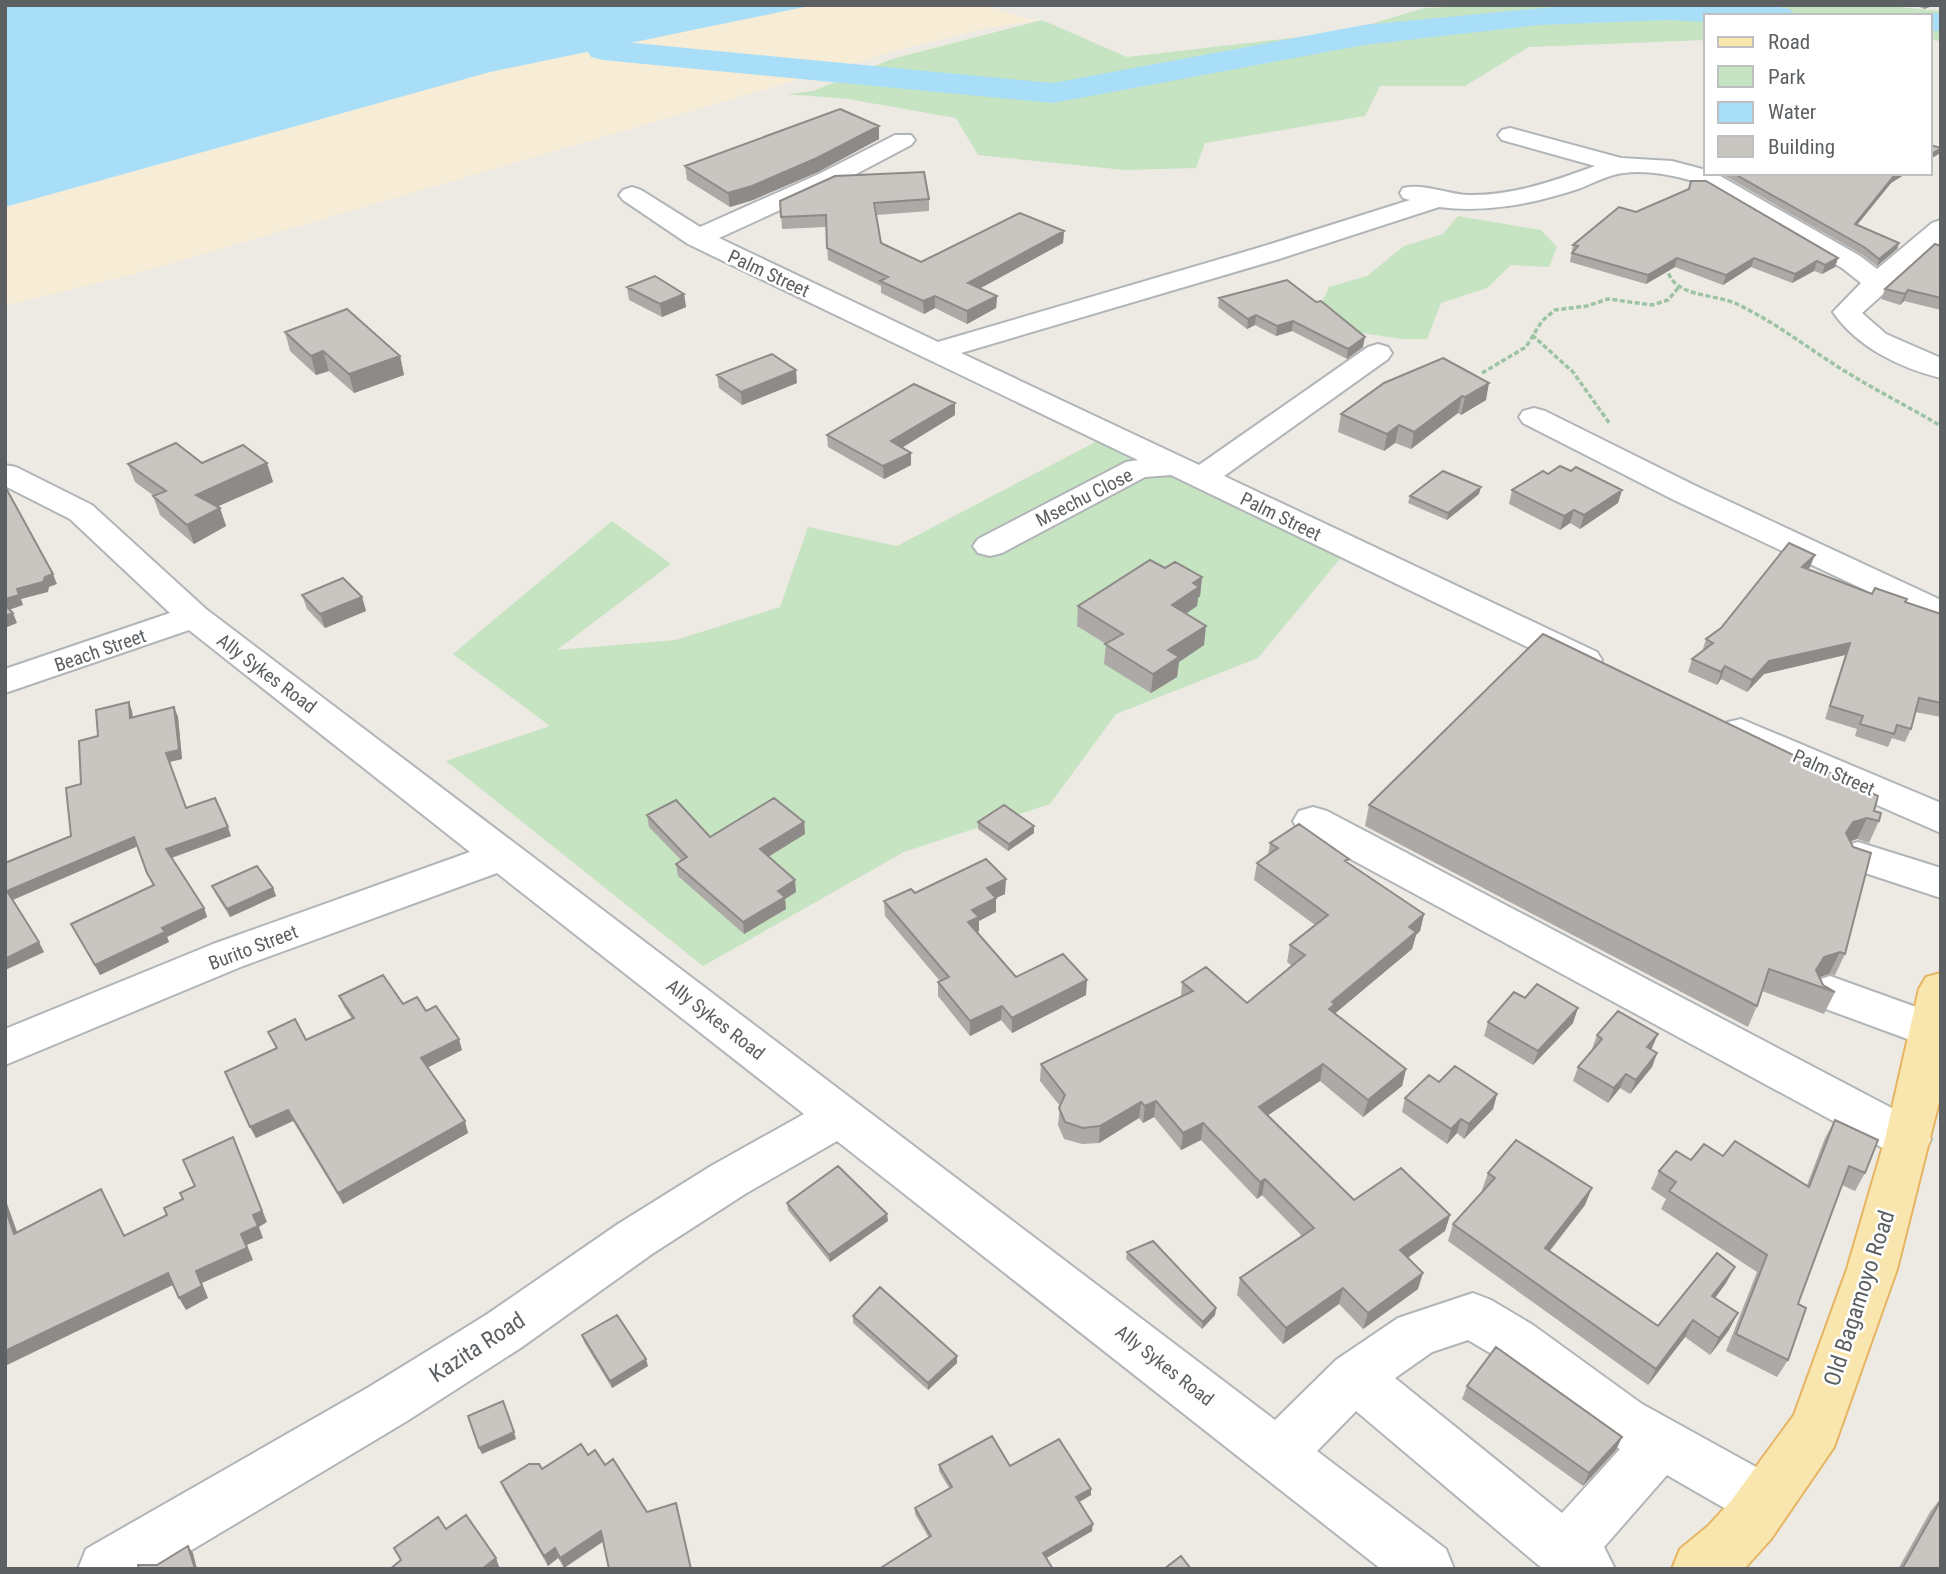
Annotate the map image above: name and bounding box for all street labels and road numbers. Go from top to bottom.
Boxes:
street label: Palm Street [724,245,813,302]
street label: Msechu Close [1032,463,1137,532]
street label: Palm Street [1237,487,1325,546]
street label: Beach Street [51,624,149,677]
street label: Ally Sykes Road [213,629,321,718]
street label: Palm Street [1789,744,1878,801]
street label: Burito Street [205,920,301,975]
street label: Ally Sykes Road [662,974,769,1065]
street label: Old Bagamoyo Road [1818,1207,1901,1389]
street label: Kazita Road [425,1307,530,1388]
street label: Ally Sykes Road [1111,1320,1218,1411]

